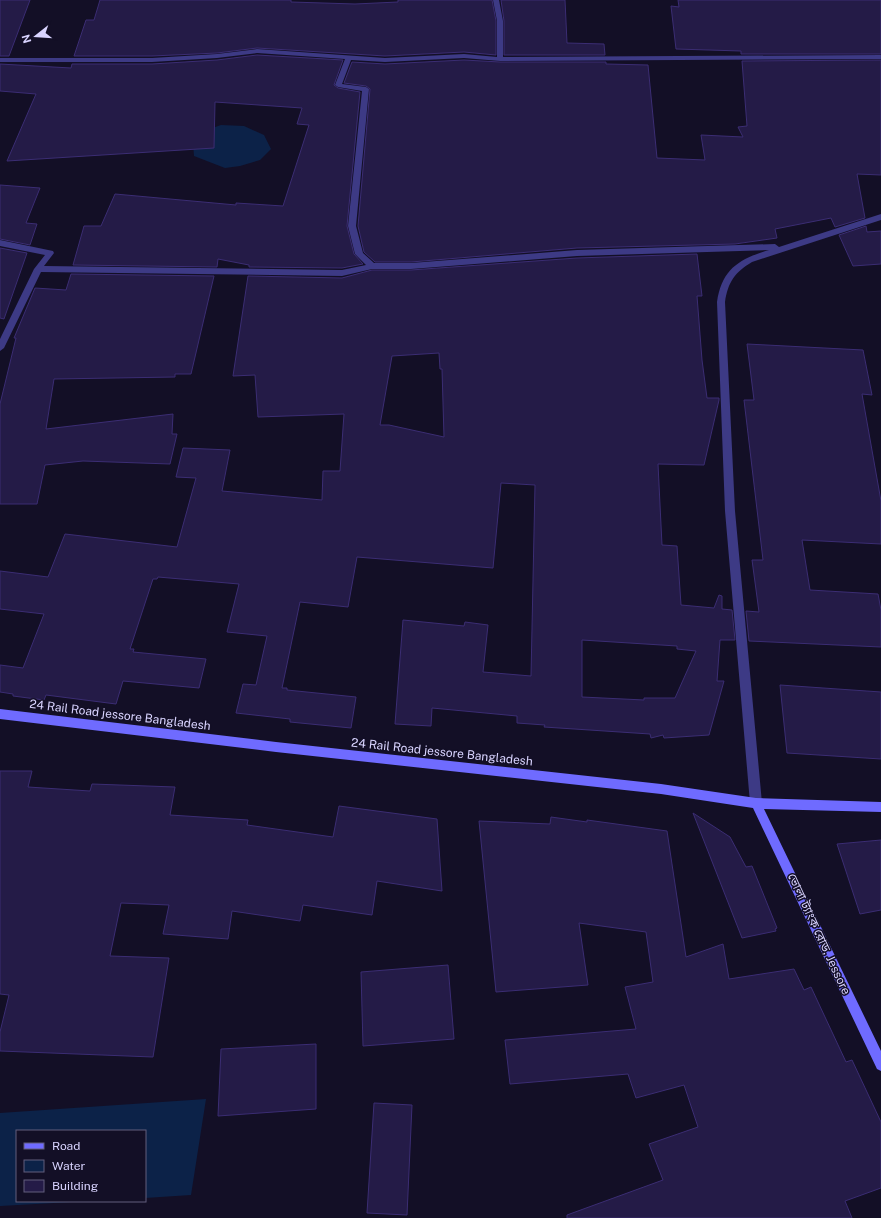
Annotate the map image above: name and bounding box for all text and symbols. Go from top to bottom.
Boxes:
north arrow [16,16,56,56]
text: N [19,33,33,45]
street label: 24 Rail Road jessore Bangladesh [29,697,211,733]
street label: 24 Rail Road jessore Bangladesh [351,736,534,769]
street label: ভোলা ট্যাংক রোড, Jessore [785,871,854,997]
legend [16,1130,146,1202]
text: Road [52,1139,80,1153]
text: Water [52,1159,86,1173]
text: Building [52,1179,98,1193]

